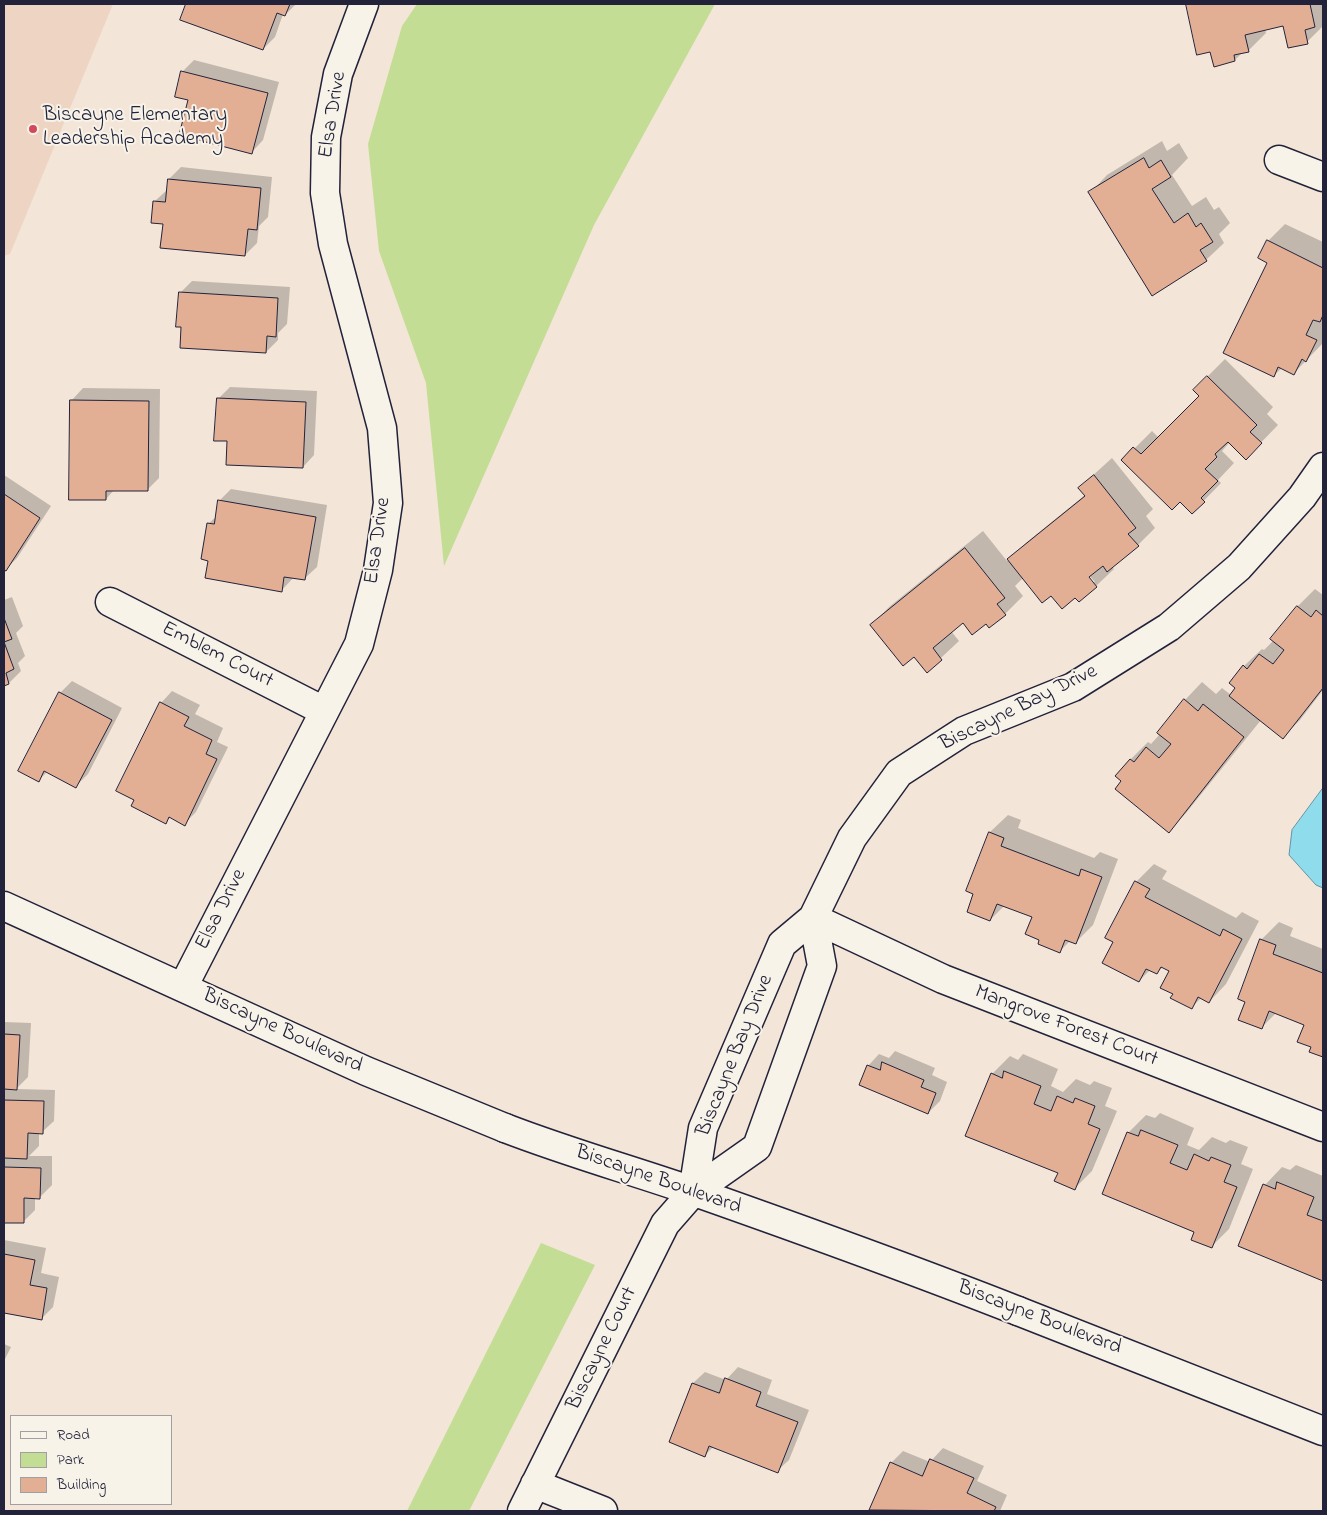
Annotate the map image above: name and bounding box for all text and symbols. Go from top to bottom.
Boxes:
street label: Elsa Drive [315,70,353,160]
place label: Biscayne Elementary Leadership Academy [43,104,227,154]
marker: Biscayne Elementary Leadership Academy [27,123,39,135]
street label: Elsa Drive [360,496,398,586]
street label: Emblem Court [157,617,277,695]
street label: Biscayne Bay Drive [936,660,1102,758]
street label: Elsa Drive [191,865,253,955]
street label: Biscayne Bay Drive [692,971,780,1141]
street label: Mangrove Forest Court [971,980,1161,1074]
street label: Biscayne Boulevard [198,984,366,1080]
street label: Biscayne Boulevard [572,1141,744,1221]
street label: Biscayne Boulevard [953,1276,1125,1362]
street label: Biscayne Court [562,1283,644,1415]
legend [10,1415,172,1505]
text: Road [57,1424,90,1446]
text: Park [57,1449,84,1471]
text: Building [57,1474,106,1496]

